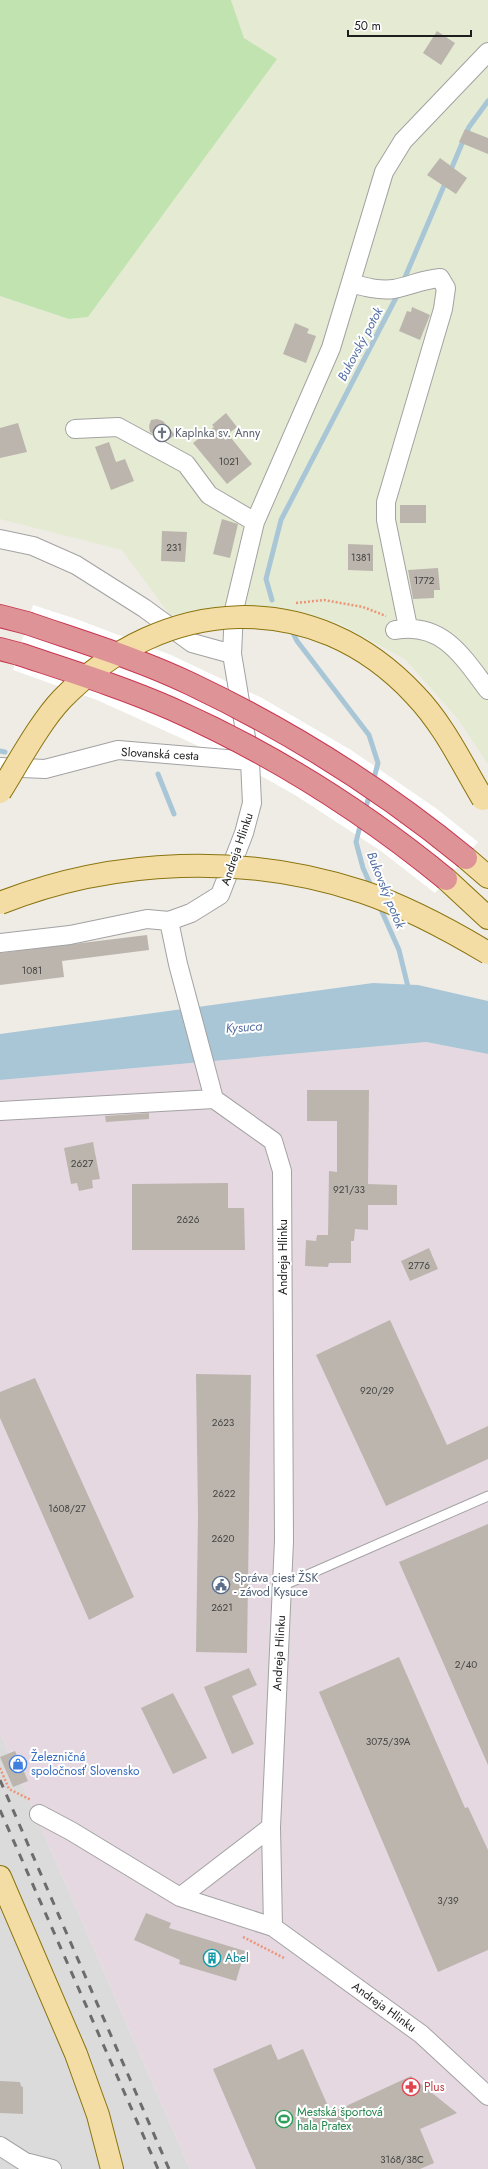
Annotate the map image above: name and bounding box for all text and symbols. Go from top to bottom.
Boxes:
scale bar [348,12,471,38]
text: 50 m [354,17,381,35]
water label: Bukovský potok [333,303,388,384]
church icon: Kaplnka sv. Anny [152,423,172,443]
place label: Kaplnka sv. Anny [175,424,261,442]
house number: 1021 [219,454,239,469]
house number: 231 [166,540,182,555]
house number: 1381 [351,550,371,565]
house number: 1772 [414,573,435,588]
street label: Slovanská cesta [121,743,200,765]
street label: Andreja Hlinku [216,810,258,888]
water label: Bukovský potok [362,849,410,932]
house number: 1081 [22,963,42,978]
water label: Kysuca [225,1016,263,1038]
house number: 2627 [71,1156,94,1171]
house number: 921/33 [333,1182,366,1197]
house number: 2626 [177,1212,200,1227]
street label: Andreja Hlinku [274,1219,292,1295]
house number: 2776 [408,1258,430,1273]
house number: 920/29 [360,1383,394,1398]
house number: 2623 [212,1415,235,1430]
house number: 2622 [213,1486,236,1501]
house number: 1608/27 [48,1501,87,1516]
house number: 2620 [211,1531,235,1546]
place label: Správa ciest ŽSK - závod Kysuce [234,1569,318,1601]
public building icon: Správa ciest ŽSK - závod Kysuce [211,1575,231,1595]
house number: 2621 [211,1600,233,1615]
street label: Andreja Hlinku [268,1615,290,1691]
house number: 2/40 [455,1657,477,1672]
house number: 3075/39A [366,1734,411,1749]
place label: Železničná spoločnosť Slovensko [31,1748,140,1780]
shop icon: Železničná spoločnosť Slovensko [8,1754,28,1774]
house number: 3/39 [437,1893,459,1908]
building icon: Abel [202,1948,222,1968]
place label: Abel [225,1949,249,1967]
street label: Andreja Hlinku [348,1977,420,2037]
pharmacy icon: Plus [401,2077,421,2097]
place label: Plus [424,2078,445,2096]
place label: Mestská športová hala Pratex [297,2103,383,2135]
sports icon: Mestská športová hala Pratex [274,2109,294,2129]
house number: 3168/38C [380,2152,424,2167]

